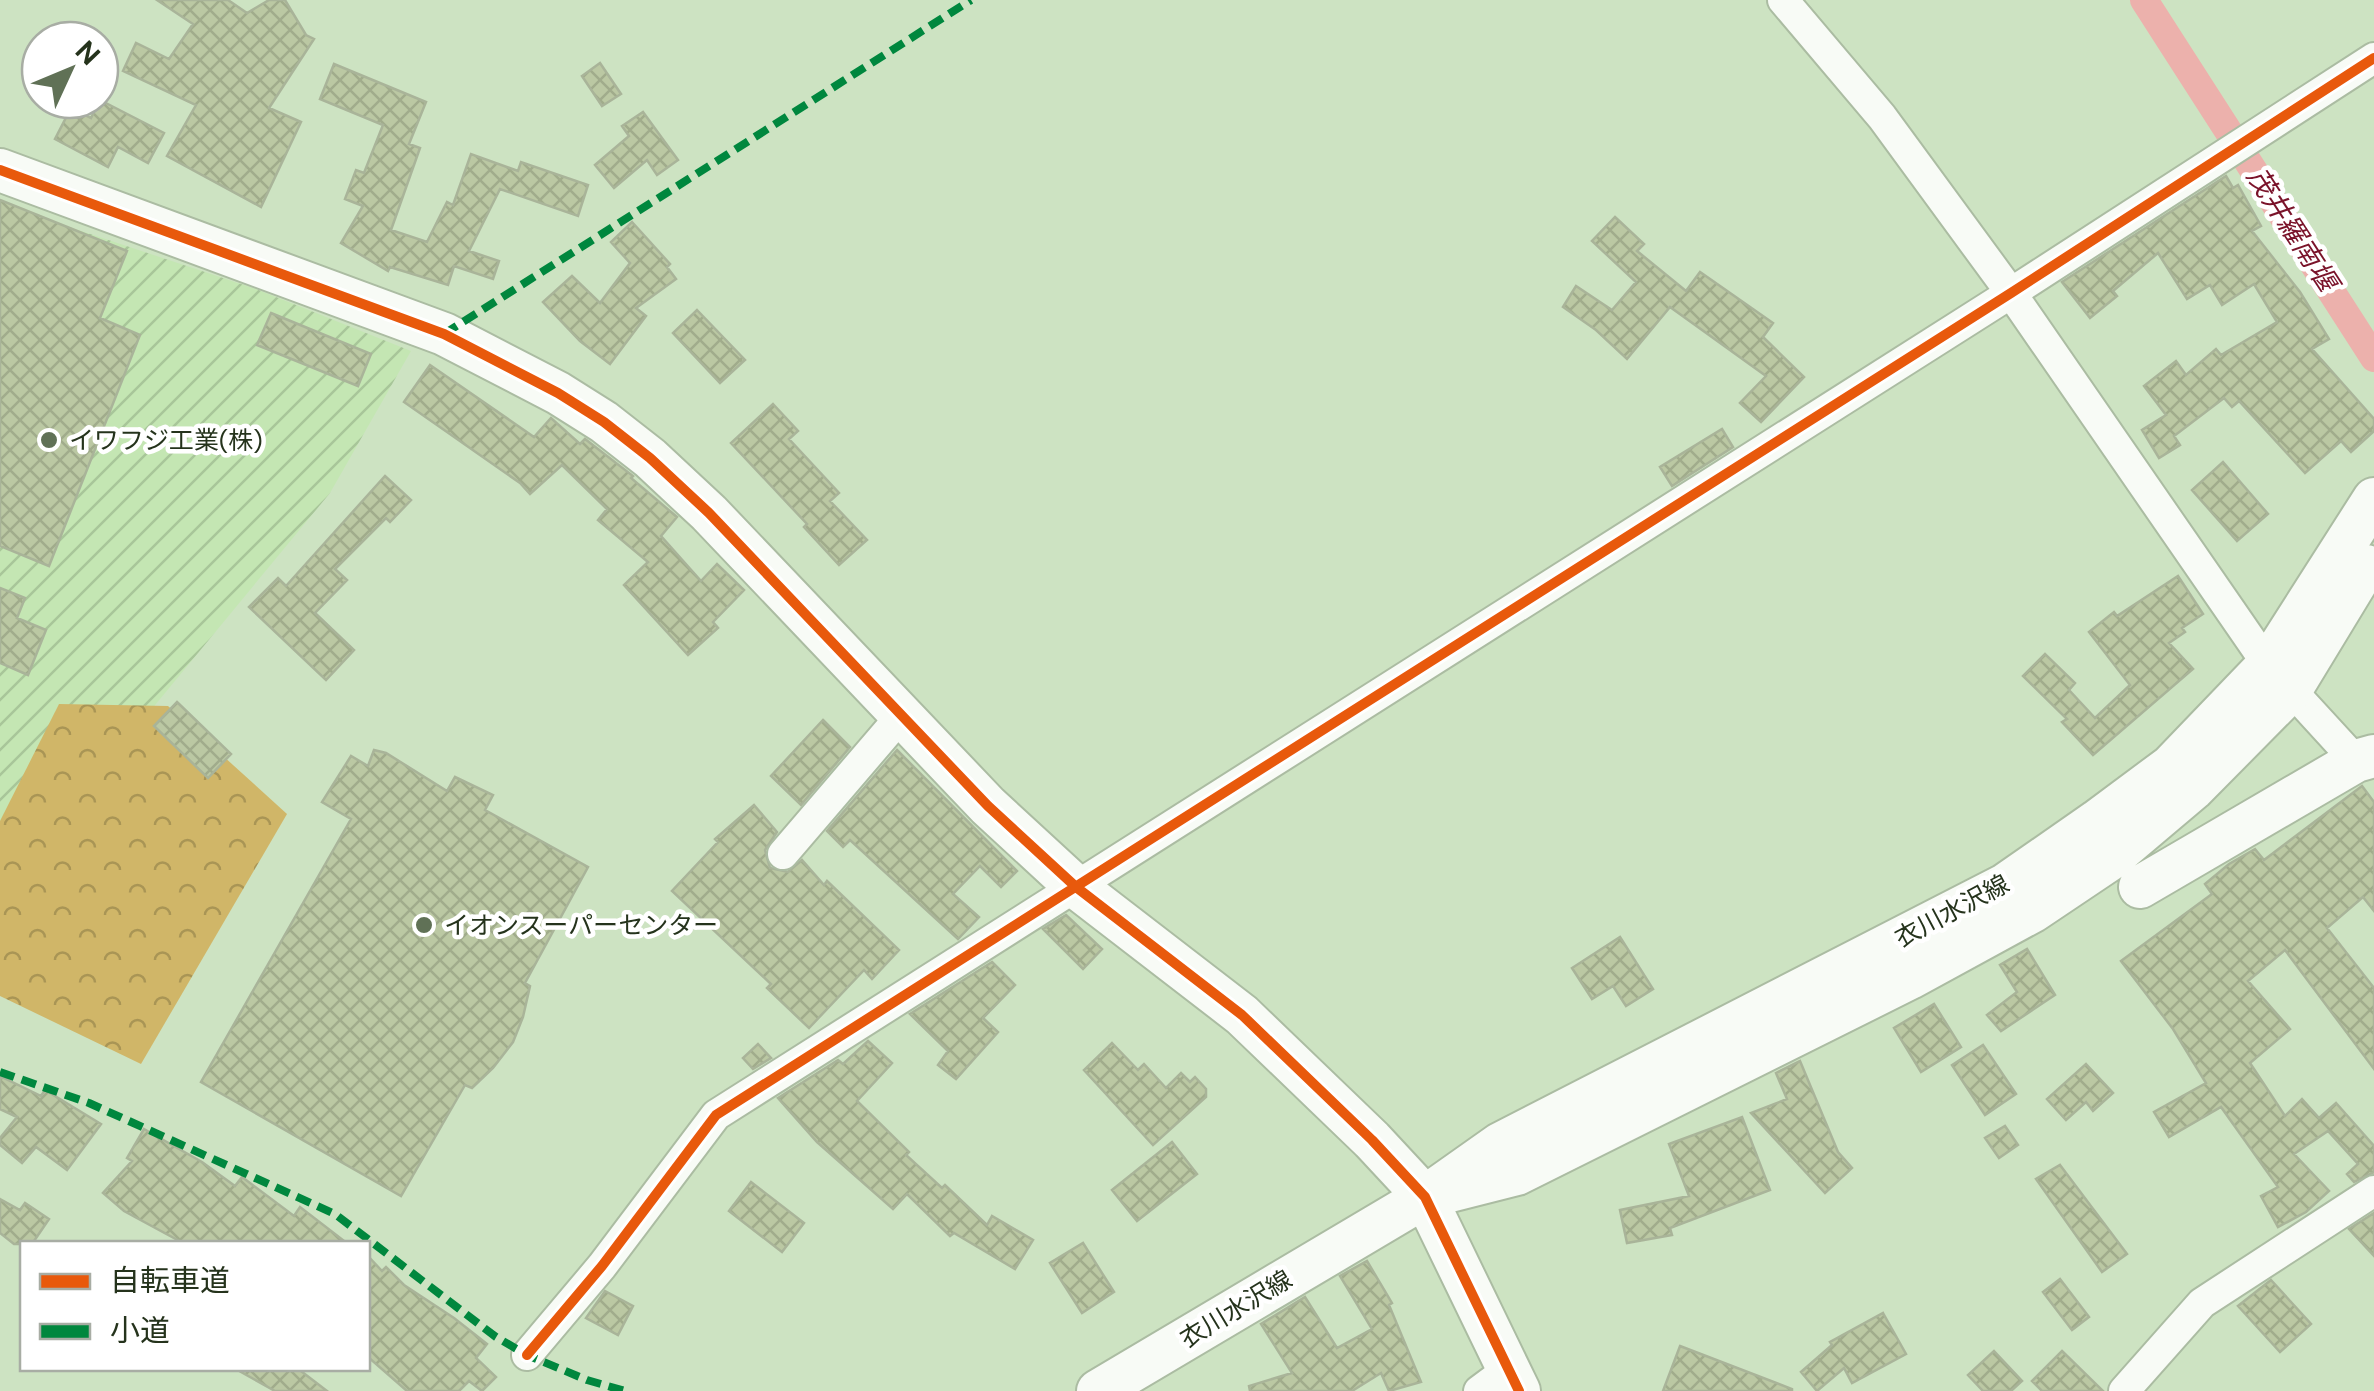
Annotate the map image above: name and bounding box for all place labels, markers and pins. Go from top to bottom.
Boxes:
place label: イワフジ工業(株) [69,424,263,457]
marker: イワフジ工業(株) [38,429,60,451]
place label: イオンスーパーセンター [444,909,718,942]
marker: イオンスーパーセンター [413,914,435,936]

